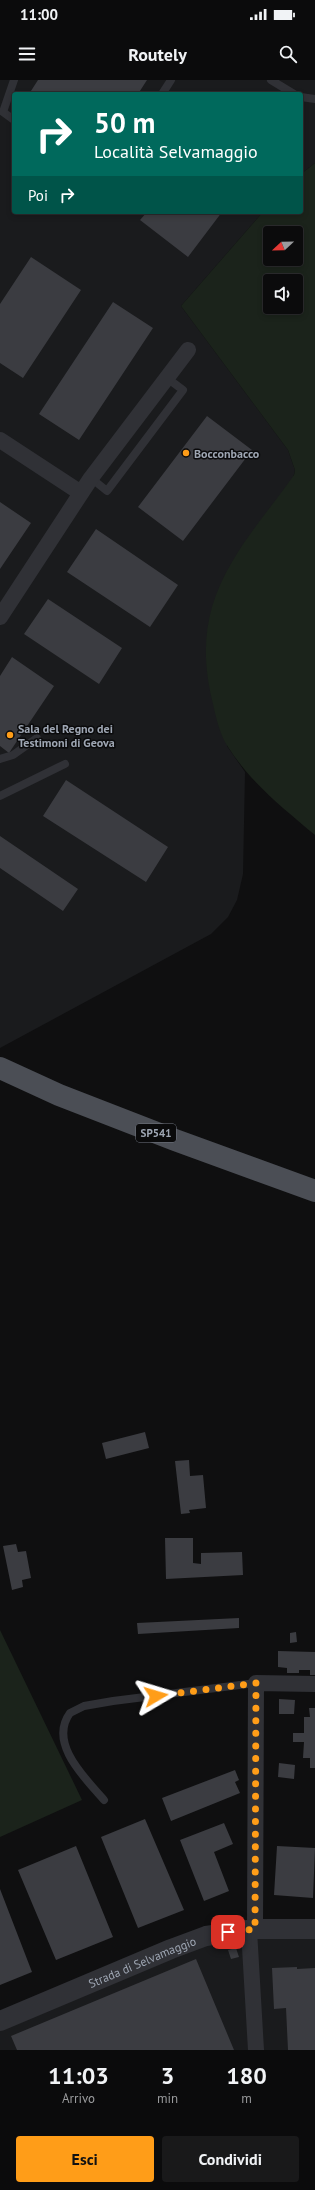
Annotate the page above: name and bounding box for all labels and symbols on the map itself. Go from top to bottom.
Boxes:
north arrow [263,226,303,266]
place label: Bocconbacco [194,446,260,461]
marker: Bocconbacco [181,448,191,458]
place label: Sala del Regno dei Testimoni di Geova [18,721,115,750]
marker: Sala del Regno dei Testimoni di Geova [5,730,15,740]
road number: SP541 [136,1124,176,1142]
position arrow [135,1675,177,1717]
pin [211,1915,245,1949]
street label: Strada di Selvamaggio [86,1933,198,1990]

